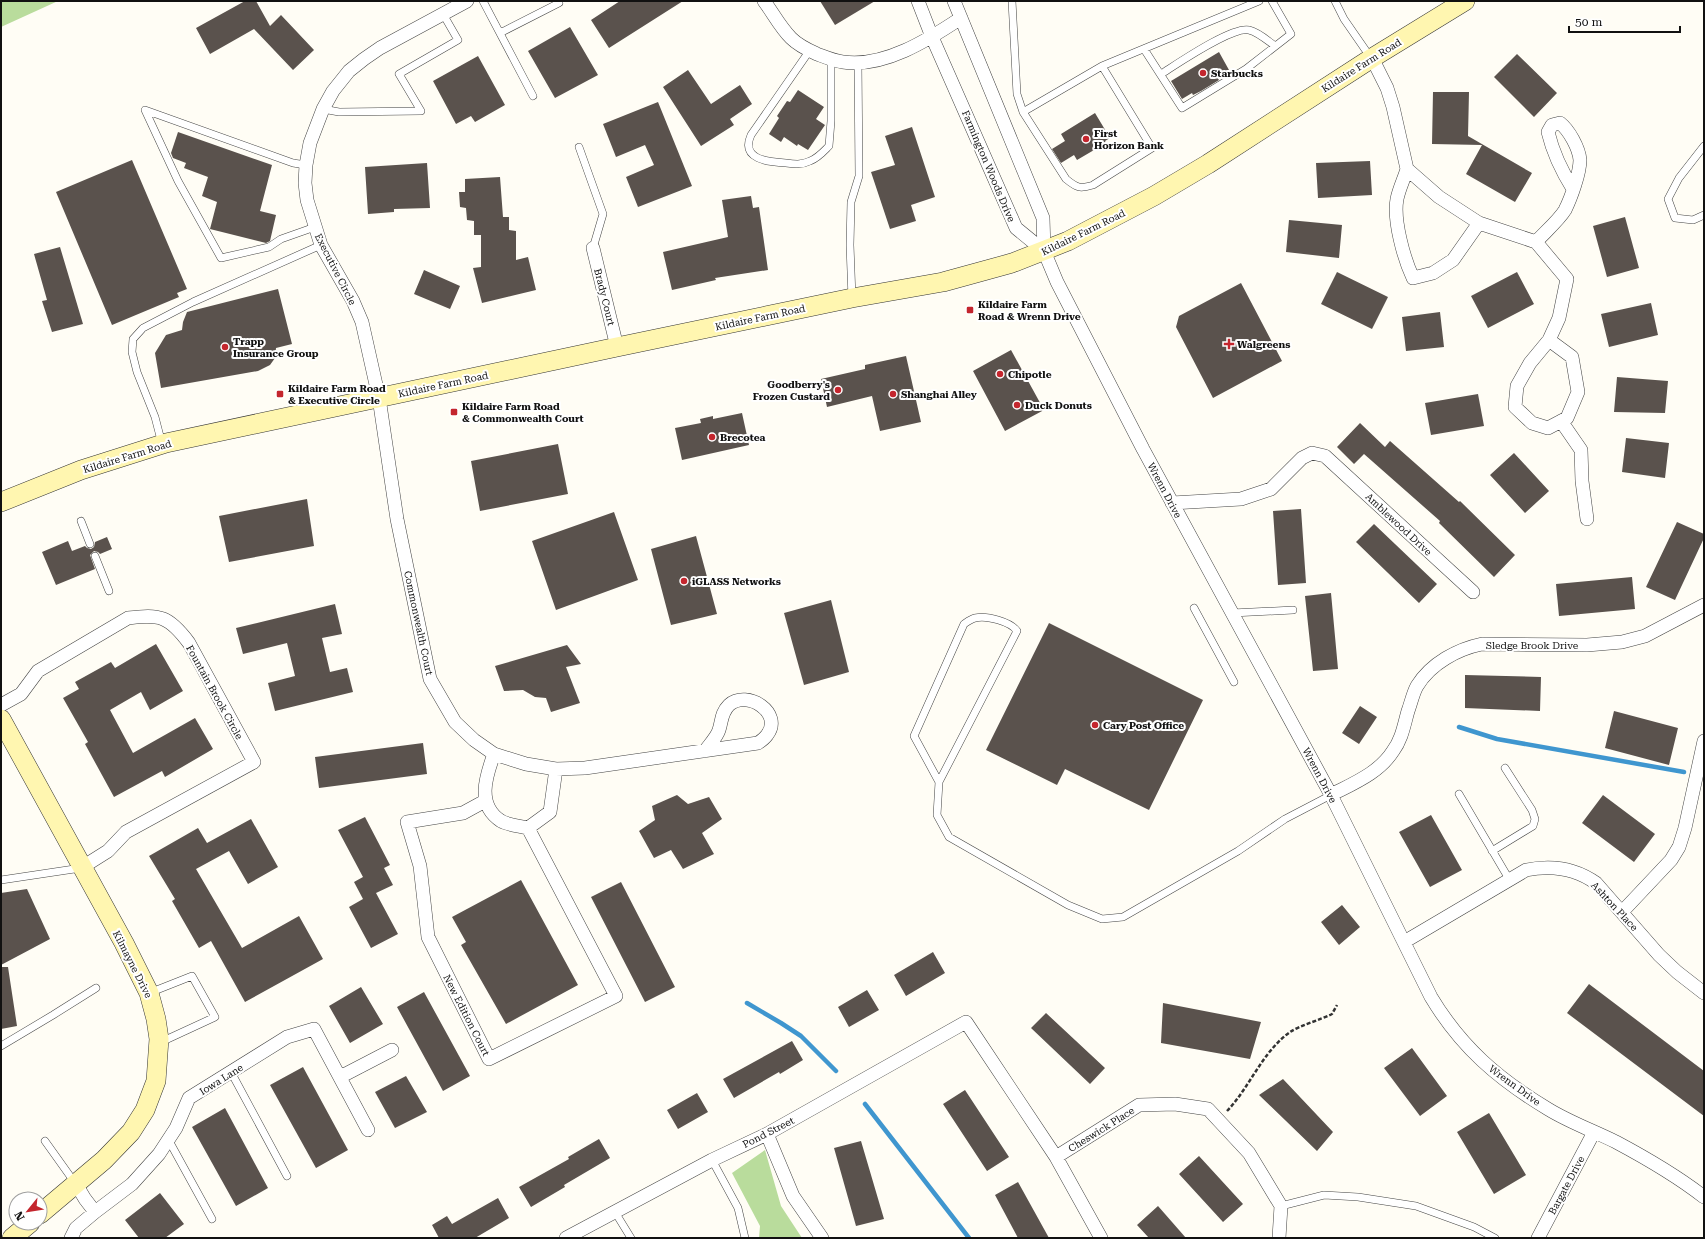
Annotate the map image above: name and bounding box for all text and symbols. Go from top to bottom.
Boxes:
scale bar [1569,8,1680,34]
text: 50 m [1575,15,1602,29]
street label: Kildaire Farm Road [1319,36,1404,94]
marker: Starbucks [1198,68,1208,78]
place label: Starbucks [1211,68,1263,79]
street label: Farmington Woods Drive [960,109,1017,224]
place label: First Horizon Bank [1094,128,1164,151]
marker: First Horizon Bank [1081,134,1091,144]
street label: Kildaire Farm Road [1040,207,1127,258]
street label: Executive Circle [313,232,359,307]
street label: Brady Court [592,267,617,327]
place label: Kildaire Farm Road & Wrenn Drive [978,299,1081,322]
street label: Kildaire Farm Road [714,302,807,332]
marker: Kildaire Farm Road & Wrenn Drive [965,305,975,315]
place label: Trapp Insurance Group [233,336,319,359]
marker: Walgreens [1224,339,1234,349]
place label: Walgreens [1237,339,1290,350]
marker: Trapp Insurance Group [220,342,230,352]
street label: Kildaire Farm Road [397,369,490,399]
marker: Chipotle [995,369,1005,379]
place label: Chipotle [1008,369,1052,380]
place label: Goodberry's Frozen Custard [753,379,830,402]
place label: Kildaire Farm Road & Executive Circle [288,383,386,406]
marker: Goodberry's Frozen Custard [833,385,843,395]
marker: Kildaire Farm Road & Executive Circle [275,389,285,399]
marker: Shanghai Alley [888,389,898,399]
place label: Shanghai Alley [901,389,977,400]
marker: Duck Donuts [1012,400,1022,410]
place label: Duck Donuts [1025,400,1092,411]
place label: Kildaire Farm Road & Commonwealth Court [462,401,584,424]
marker: Kildaire Farm Road & Commonwealth Court [449,407,459,417]
marker: Brecotea [707,432,717,442]
place label: Brecotea [720,432,765,443]
street label: Kildaire Farm Road [82,438,173,475]
street label: Wrenn Drive [1145,461,1184,520]
street label: Amblewood Drive [1363,491,1434,558]
street label: Commonwealth Court [402,570,435,677]
marker: iGLASS Networks [679,576,689,586]
place label: iGLASS Networks [692,576,781,587]
street label: Sledge Brook Drive [1486,640,1579,651]
street label: Fountain Brook Circle [184,643,245,742]
marker: Cary Post Office [1090,720,1100,730]
place label: Cary Post Office [1103,720,1184,731]
street label: Wrenn Drive [1300,746,1339,805]
street label: Ashton Place [1589,880,1640,933]
street label: Kilmayne Drive [111,929,155,1000]
street label: New Edition Court [441,973,492,1058]
street label: Iowa Lane [197,1061,246,1097]
street label: Wrenn Drive [1487,1063,1543,1108]
street label: Cheswick Place [1066,1104,1137,1154]
street label: Pond Street [741,1115,796,1150]
street label: Bargate Drive [1546,1154,1587,1216]
north arrow [8,1191,48,1231]
text: N [12,1208,28,1223]

